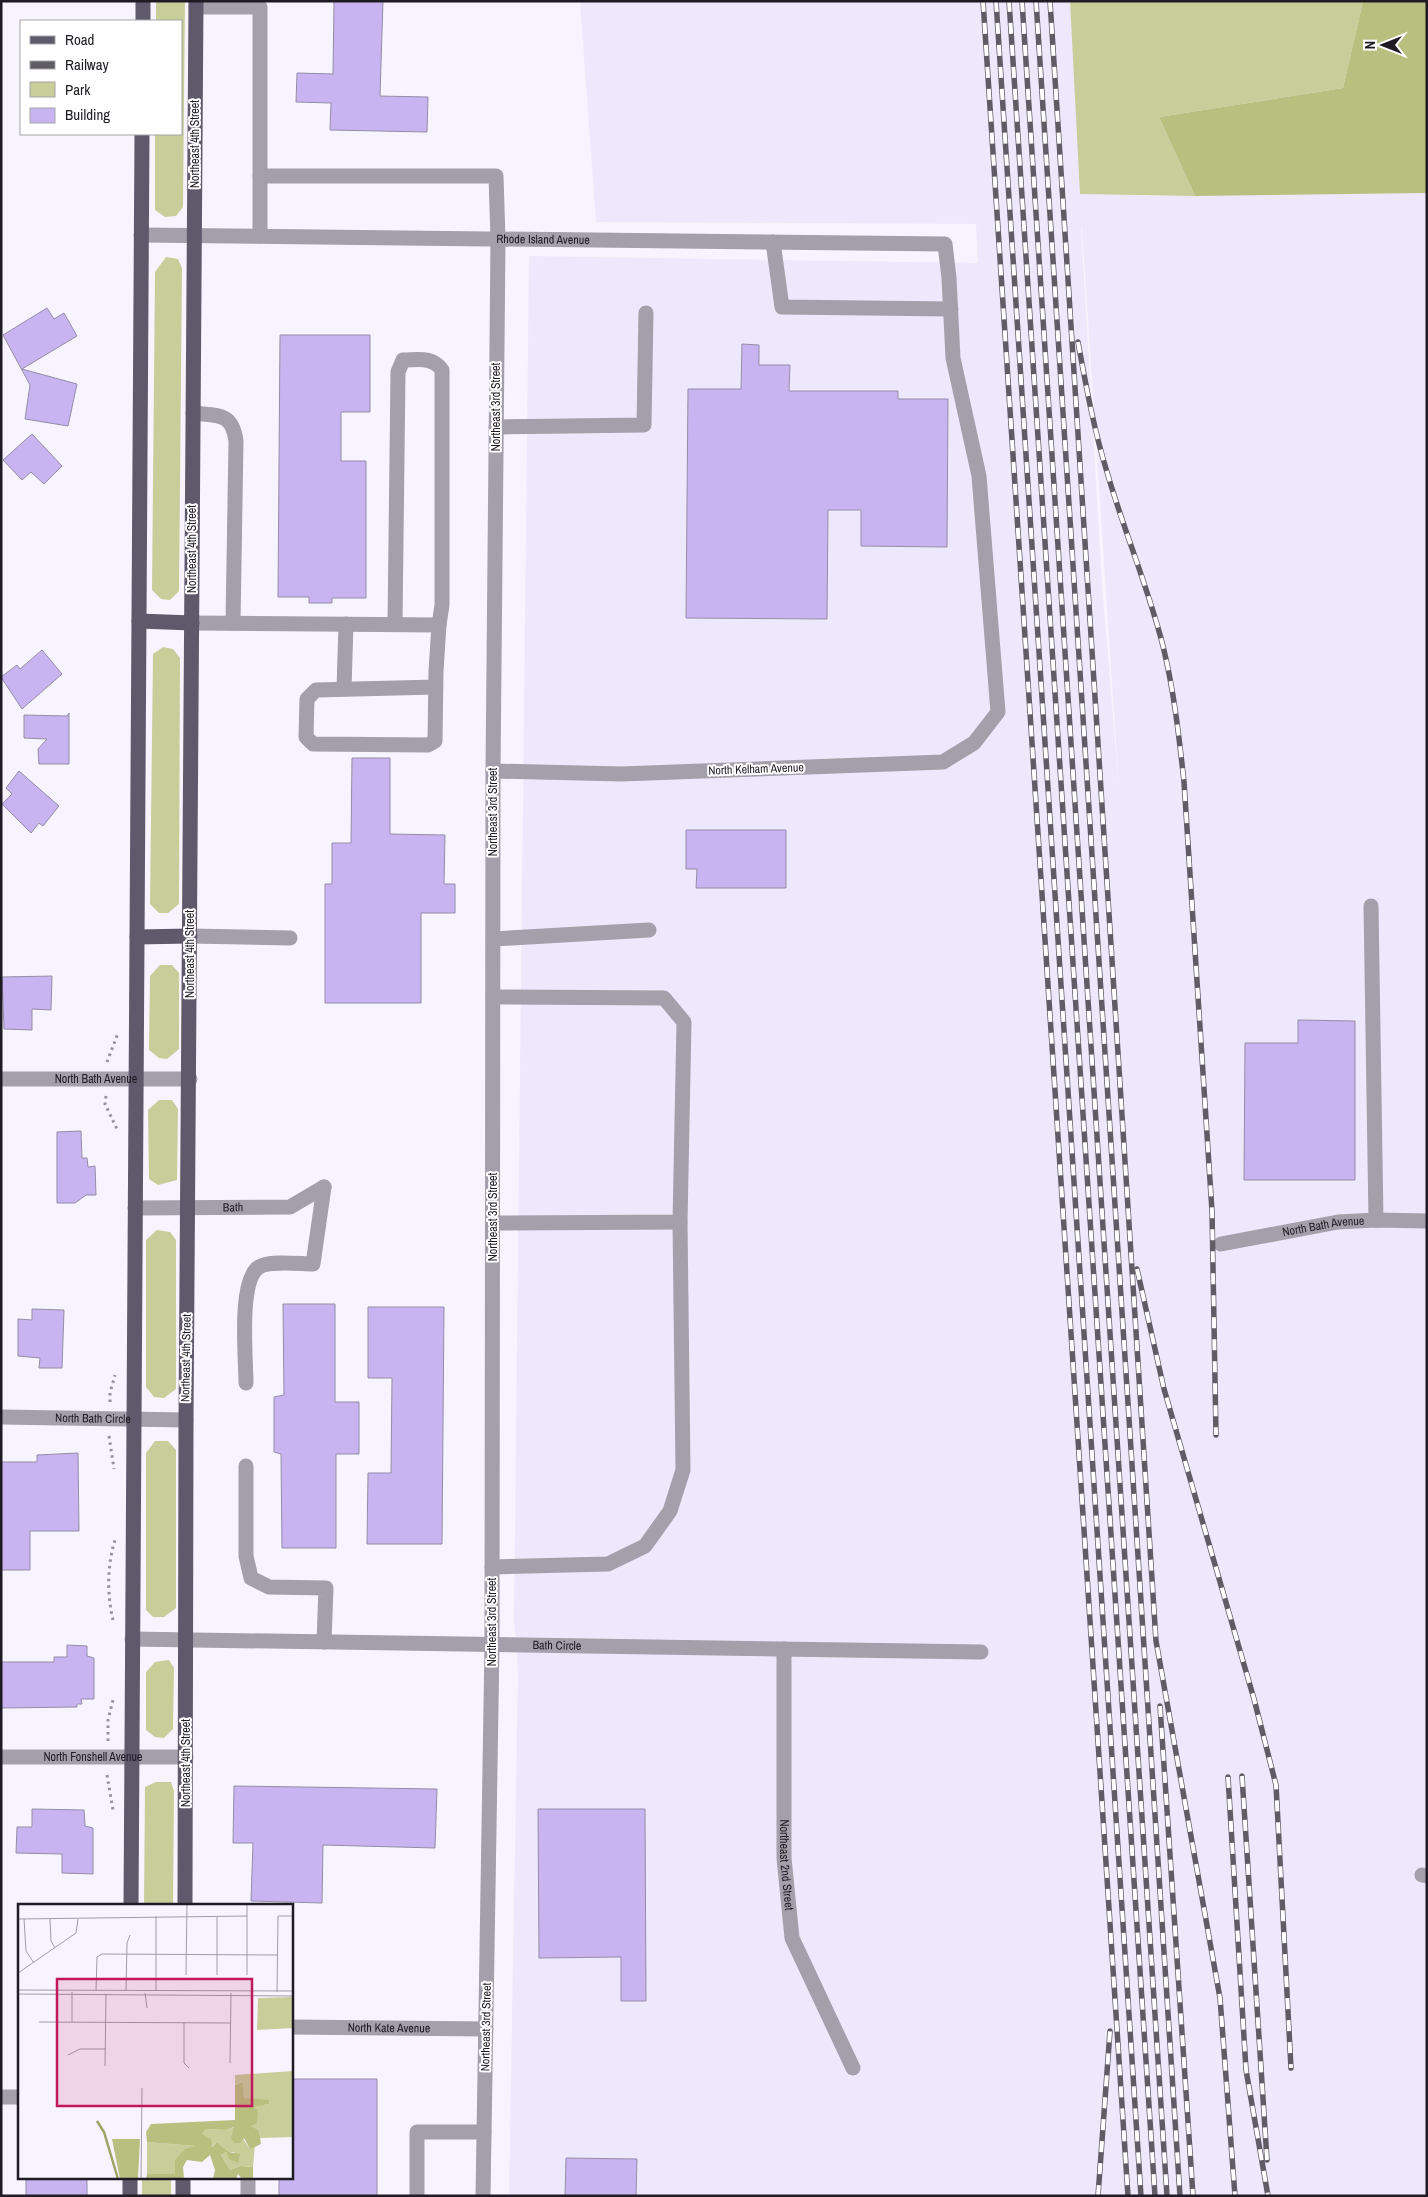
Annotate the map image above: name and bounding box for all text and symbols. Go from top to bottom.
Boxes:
legend [20,20,182,135]
north arrow [1358,20,1408,70]
text: Road [65,29,94,50]
text: N [1361,41,1379,49]
text: Railway [65,54,110,75]
text: Park [65,79,91,100]
street label: Northeast 4th Street [187,100,203,188]
text: Building [65,104,110,125]
street label: Rhode Island Avenue [496,231,590,248]
street label: Northeast 3rd Street [488,362,504,451]
street label: Northeast 4th Street [184,505,200,593]
street label: North Kelham Avenue [708,759,804,779]
street label: Northeast 3rd Street [485,767,501,856]
street label: Northeast 4th Street [182,910,198,998]
street label: North Bath Avenue [55,1071,137,1087]
street label: Northeast 3rd Street [485,1172,501,1261]
street label: Bath [223,1199,243,1215]
street label: North Bath Avenue [1281,1213,1365,1240]
street label: Northeast 4th Street [177,1314,195,1402]
street label: North Bath Circle [55,1410,131,1427]
street label: Northeast 3rd Street [484,1577,500,1666]
street label: Bath Circle [532,1637,581,1654]
street label: Northeast 4th Street [178,1719,194,1807]
street label: North Fonshell Avenue [43,1749,143,1765]
street label: Northeast 2nd Street [776,1819,797,1911]
inset map [18,1904,292,2180]
street label: Northeast 3rd Street [477,1982,495,2071]
street label: North Kate Avenue [348,2020,430,2036]

